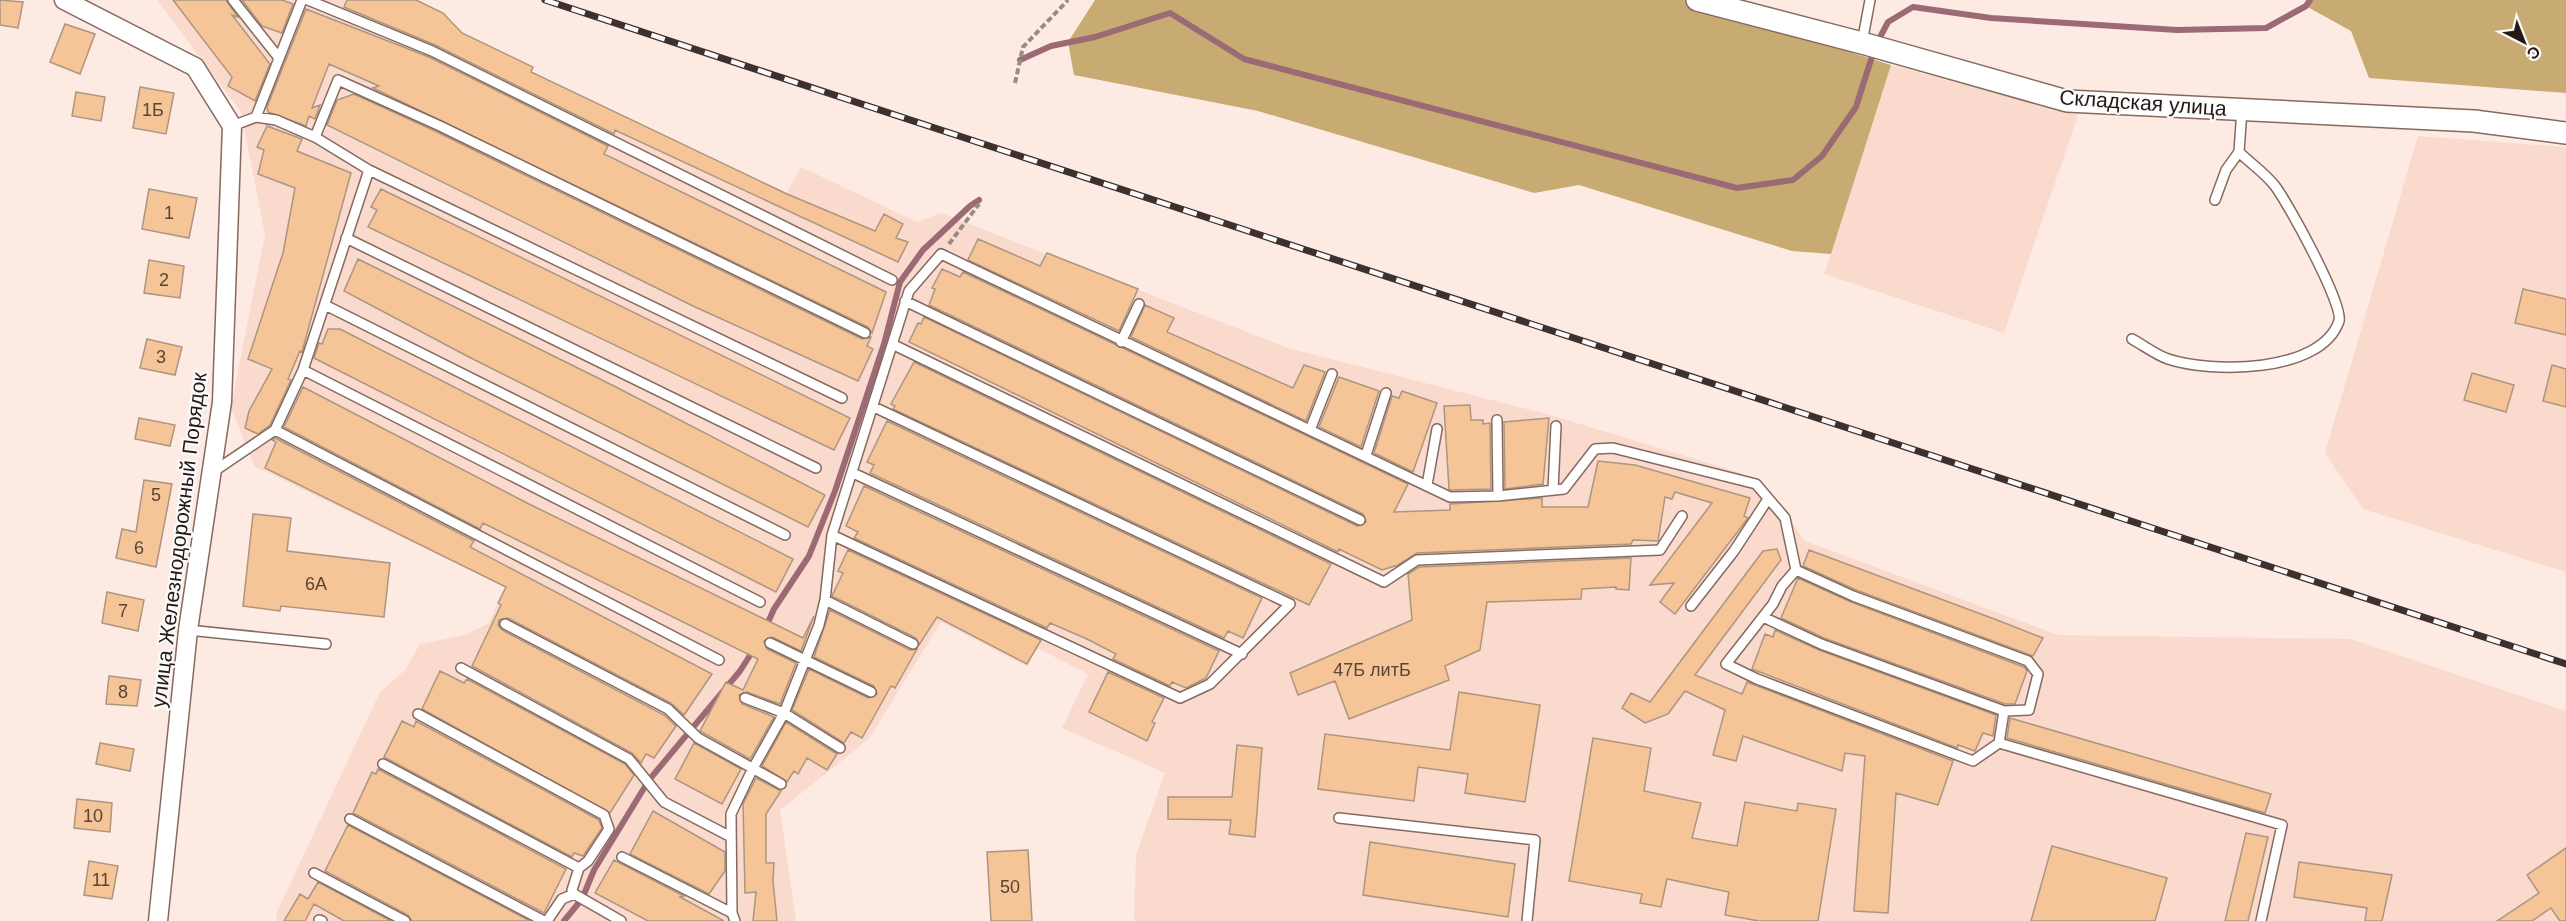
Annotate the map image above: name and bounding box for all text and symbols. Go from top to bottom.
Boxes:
north arrow [2494,12,2554,72]
text: С [2523,43,2544,63]
street label: Складская улица [2059,85,2228,120]
house number: 1Б [142,100,164,120]
house number: 1 [164,203,174,223]
house number: 2 [159,270,169,290]
house number: 3 [156,347,166,367]
street label: улица Железнодорожный Порядок [147,370,211,709]
house number: 5 [151,485,161,505]
house number: 6 [134,538,144,558]
house number: 6А [305,574,327,594]
house number: 7 [118,601,128,621]
house number: 47Б литБ [1333,660,1411,680]
house number: 8 [118,682,128,702]
house number: 10 [83,806,103,826]
house number: 11 [92,870,110,890]
house number: 50 [1000,877,1020,897]

